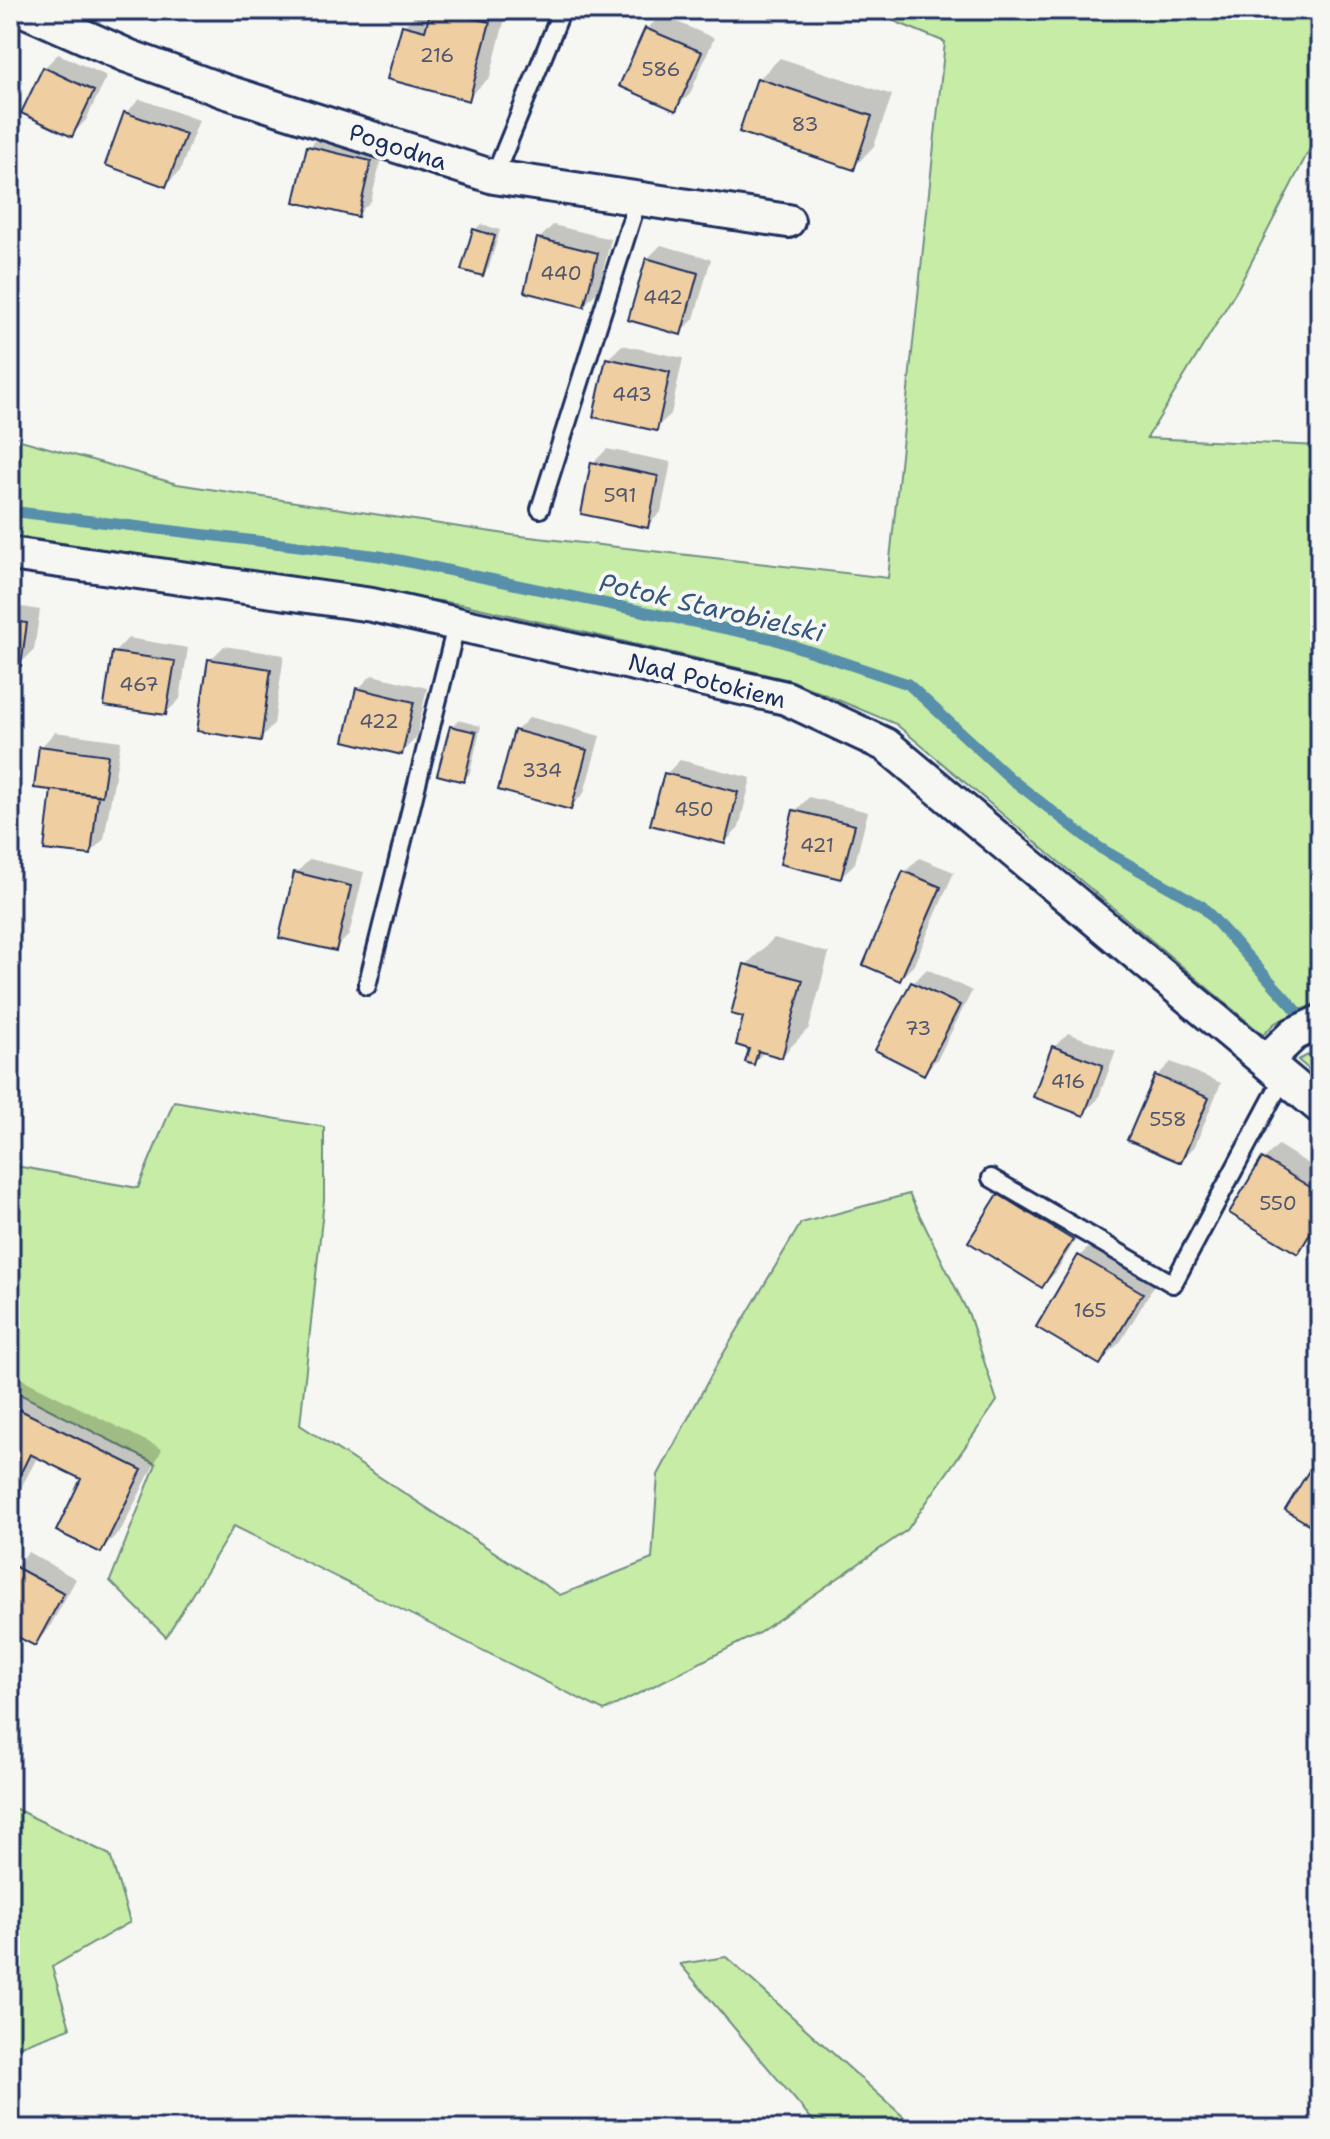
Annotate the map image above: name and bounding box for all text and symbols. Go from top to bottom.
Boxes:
house number: 216 [420,42,454,68]
house number: 586 [641,56,681,82]
house number: 83 [792,111,818,137]
street label: Pogodna [345,116,451,178]
house number: 440 [540,260,582,286]
house number: 442 [643,284,683,310]
house number: 443 [612,381,652,407]
house number: 591 [604,482,636,508]
water label: Potok Starobielski [596,564,828,650]
street label: Nad Potokiem [625,646,789,716]
house number: 467 [119,671,159,697]
house number: 422 [359,708,399,734]
house number: 334 [522,757,562,783]
house number: 450 [674,796,714,822]
house number: 421 [800,832,834,858]
house number: 73 [905,1015,931,1041]
house number: 416 [1051,1068,1085,1094]
house number: 558 [1149,1106,1187,1132]
house number: 550 [1259,1190,1297,1216]
house number: 165 [1073,1297,1107,1323]

